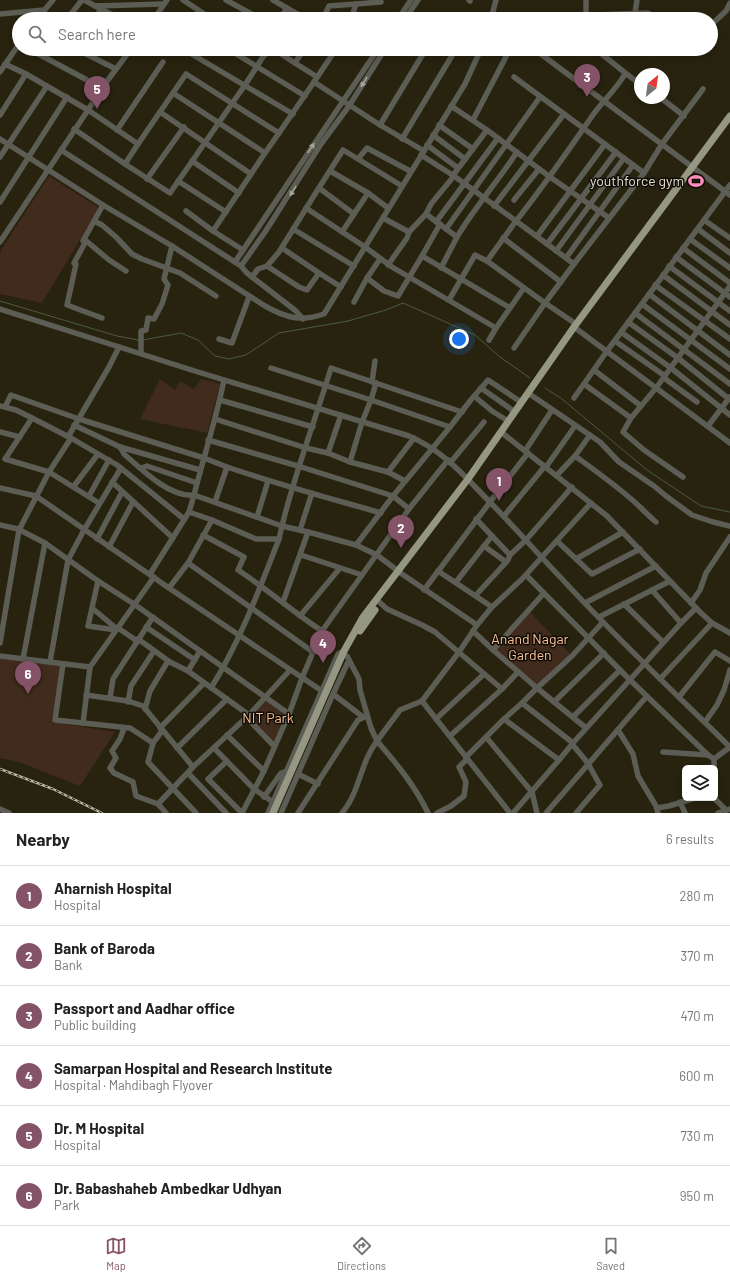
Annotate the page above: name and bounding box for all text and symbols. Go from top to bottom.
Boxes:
search box [12,12,718,56]
icon: search [26,23,48,45]
text: Search here [58,25,136,43]
pin: 3 [574,64,600,97]
north arrow [634,68,670,104]
pin: 5 [84,76,110,109]
one-way arrow [360,77,368,87]
one-way arrow [308,142,315,154]
place label: youthforce gym [590,172,684,189]
sports icon: youthforce gym [687,172,705,190]
one-way arrow [289,185,296,196]
your location [449,329,469,349]
pin: 1 [486,468,512,501]
pin: 2 [388,515,414,548]
pin: 4 [310,630,336,663]
park label: Anand Nagar Garden [491,630,569,663]
pin: 6 [15,661,41,694]
park label: NIT Park [242,709,294,726]
map controls [682,765,718,801]
button: layers [682,765,718,801]
text: Nearby [16,829,70,849]
text: 6 results [666,831,714,847]
text: Aharnish Hospital [54,879,172,897]
text: 1 [27,888,31,904]
text: 280 m [680,888,714,904]
text: Hospital [54,897,101,913]
text: Bank of Baroda [54,939,155,957]
text: 2 [25,948,33,964]
text: 370 m [680,948,714,964]
text: Bank [54,957,82,973]
text: Passport and Aadhar office [54,999,235,1017]
text: 3 [25,1008,33,1024]
text: 470 m [680,1008,714,1024]
text: Public building [54,1017,136,1033]
text: Samarpan Hospital and Research Institute [54,1059,333,1077]
text: 4 [25,1068,33,1084]
text: 600 m [679,1068,714,1084]
text: Hospital · Mahdibagh Flyover [54,1077,213,1093]
text: Dr. M Hospital [54,1119,144,1137]
text: 5 [25,1128,33,1144]
text: 730 m [680,1128,714,1144]
text: Hospital [54,1137,101,1153]
text: Dr. Babashaheb Ambedkar Udhyan [54,1179,282,1197]
text: 6 [26,1188,32,1204]
text: 950 m [680,1188,714,1204]
text: Park [54,1197,80,1213]
tab: Map [105,1235,127,1272]
tab: Directions [337,1235,386,1272]
tab: Saved [596,1235,625,1272]

